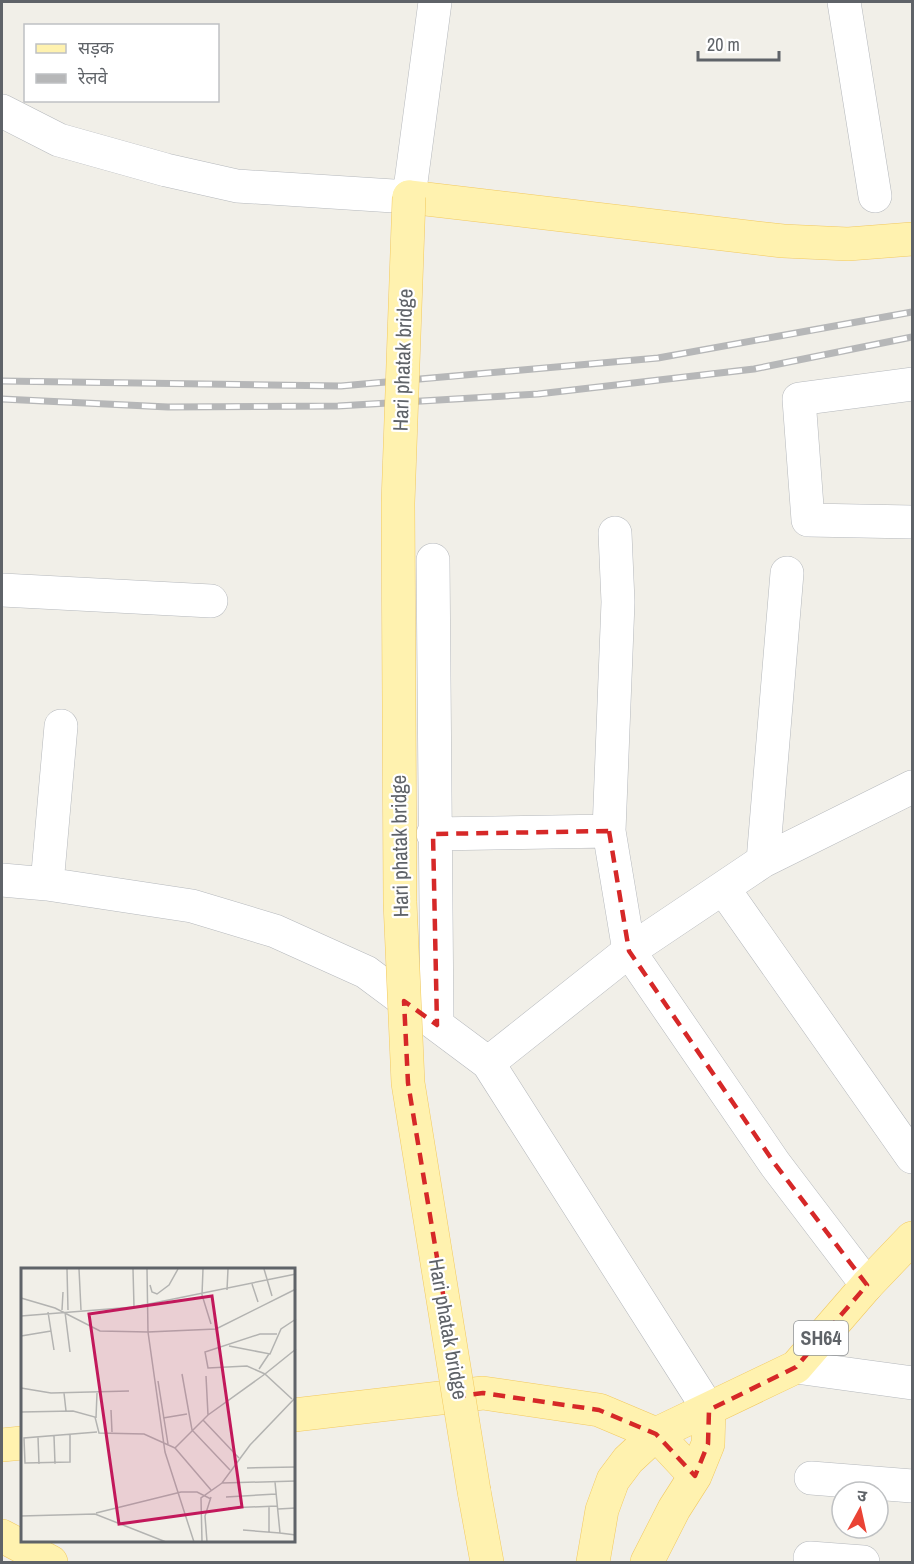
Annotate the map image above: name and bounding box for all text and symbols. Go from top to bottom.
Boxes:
legend [24,24,219,102]
scale bar [698,24,779,62]
text: 20 m [707,32,740,57]
text: सड़क [78,35,115,60]
text: रेलवे [77,65,109,90]
street label: Hari phatak bridge [386,288,419,432]
street label: Hari phatak bridge [384,774,415,918]
street label: Hari phatak bridge [422,1256,475,1402]
inset map [21,1268,296,1543]
road number: SH64 [794,1321,848,1355]
north arrow [830,1480,890,1540]
text: उ [856,1484,869,1507]

